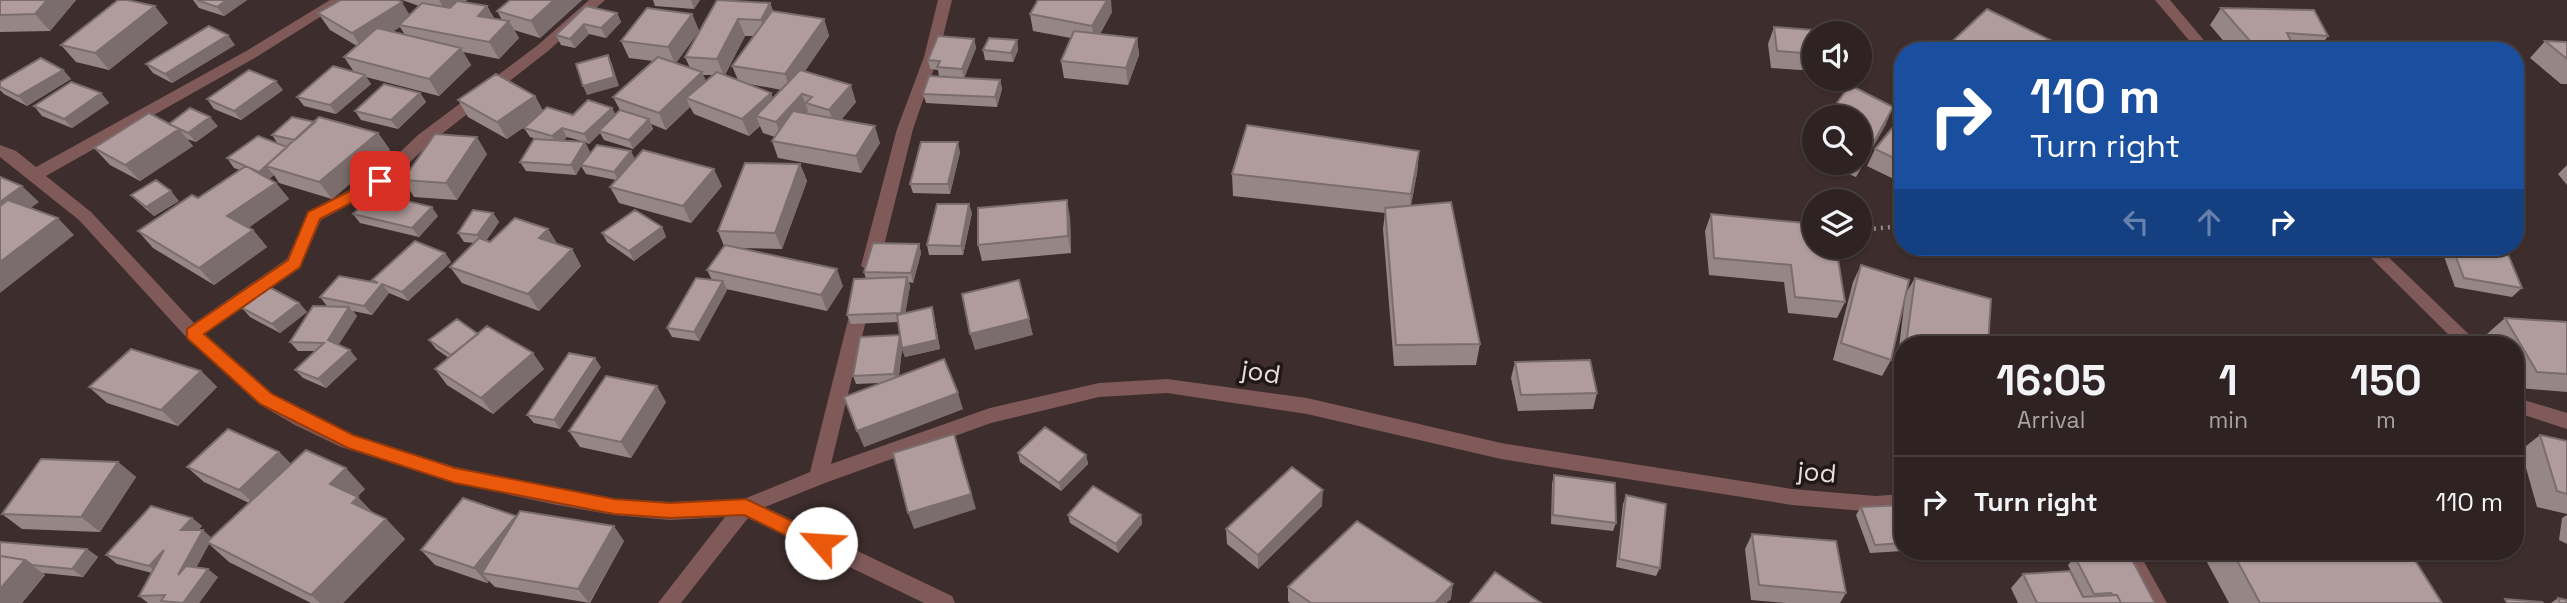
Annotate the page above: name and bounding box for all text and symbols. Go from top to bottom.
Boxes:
map controls [1802,21,1872,259]
button: sound [1802,21,1872,91]
text: 110 m [2030,65,2160,127]
icon: right [1915,70,2006,161]
button: search [1802,105,1872,175]
text: Turn right [2030,126,2180,166]
pin [350,151,410,211]
icon: arrive [361,162,399,200]
button: layers [1802,189,1872,259]
icon: left [2117,203,2155,241]
icon: ahead [2190,203,2228,241]
icon: right [2263,203,2301,241]
street label: jod [1238,352,1283,392]
text: 16:05 [1996,354,2106,407]
text: 1 [2219,354,2238,407]
text: 150 [2350,354,2422,407]
text: Arrival [2017,405,2085,435]
text: min [2208,405,2248,435]
text: m [2376,405,2396,435]
street label: jod [1795,453,1838,491]
icon: right [1915,483,1953,521]
text: Turn right [1974,485,2098,519]
text: 110 m [2436,485,2503,519]
position arrow [784,506,858,580]

